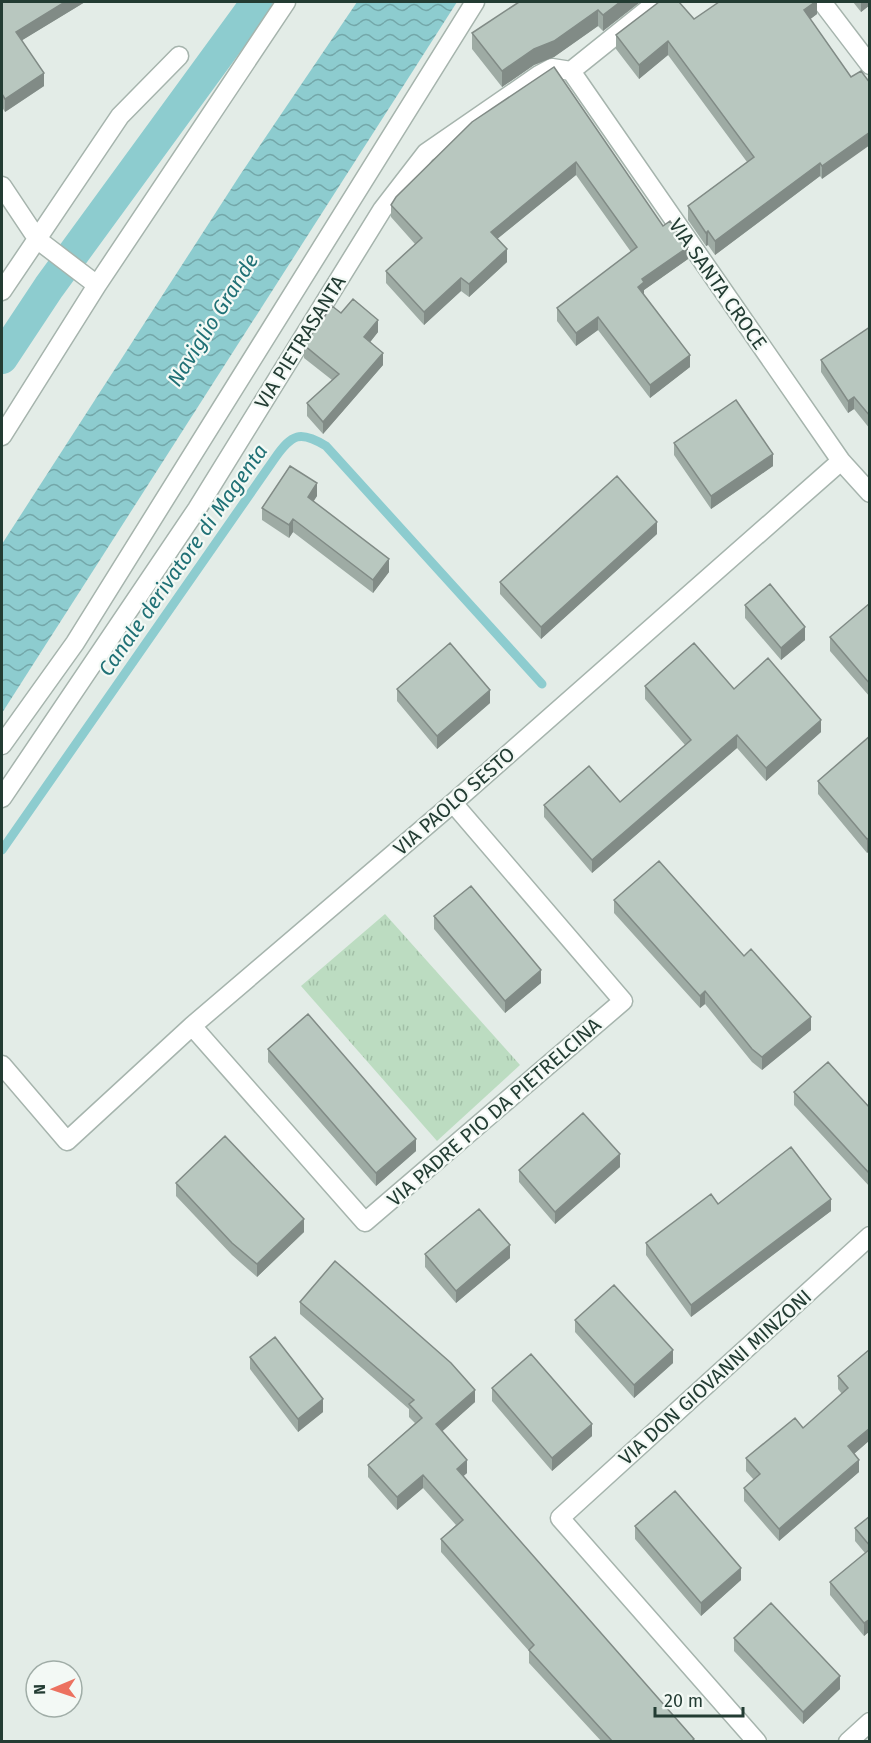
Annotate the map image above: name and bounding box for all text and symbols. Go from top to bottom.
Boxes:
street label: VIA SANTA CROCE [664,214,772,354]
water label: Naviglio Grande [162,249,264,391]
street label: VIA PIETRASANTA [249,270,351,413]
water label: Canale derivatore di Magenta [93,439,273,681]
street label: VIA PAOLO SESTO [388,742,520,860]
street label: VIA PADRE PIO DA PIETRELCINA [382,1012,606,1211]
street label: VIA DON GIOVANNI MINZONI [614,1284,816,1470]
north arrow [24,1659,84,1719]
scale bar [655,1680,744,1718]
text: N [30,1684,49,1695]
text: 20 m [664,1690,703,1712]

